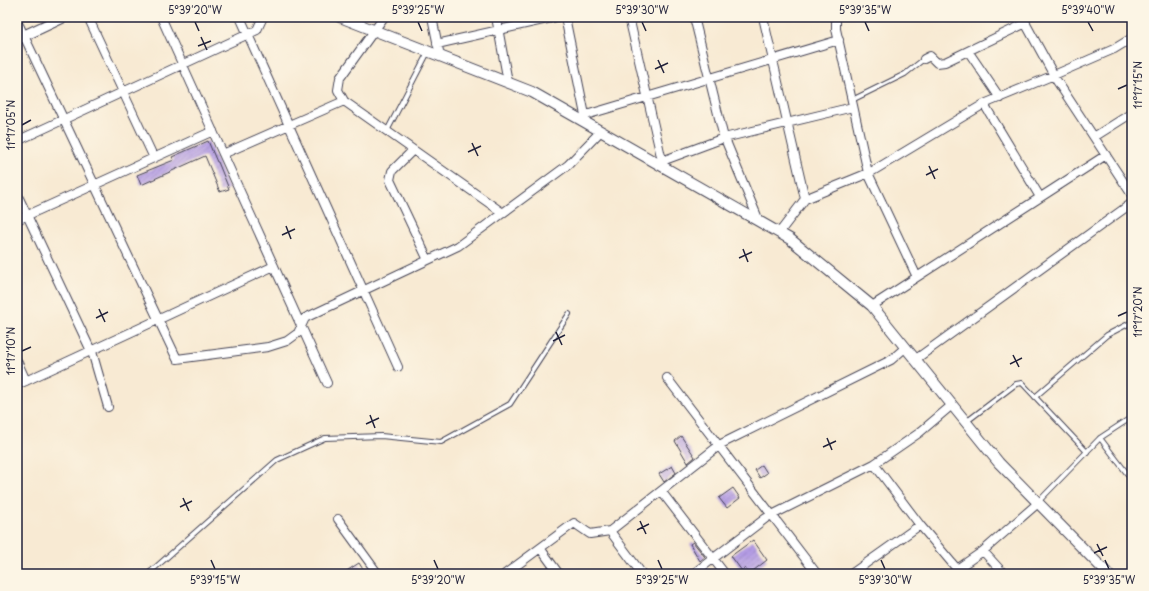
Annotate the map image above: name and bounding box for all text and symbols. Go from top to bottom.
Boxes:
text: 5°39'20"W [168,2,223,17]
text: 5°39'25"W [392,2,445,17]
text: 5°39'30"W [615,2,669,17]
text: 5°39'35"W [839,2,892,17]
text: 5°39'40"W [1061,2,1115,17]
text: 11°17'15"N [1130,61,1145,109]
text: 11°17'05"N [3,100,18,150]
text: 11°17'20"N [1130,286,1145,338]
text: 11°17'10"N [3,326,18,375]
text: 5°39'15"W [190,572,241,587]
text: 5°39'20"W [411,572,466,587]
text: 5°39'25"W [636,572,689,587]
text: 5°39'30"W [858,572,912,587]
text: 5°39'35"W [1083,572,1136,587]

